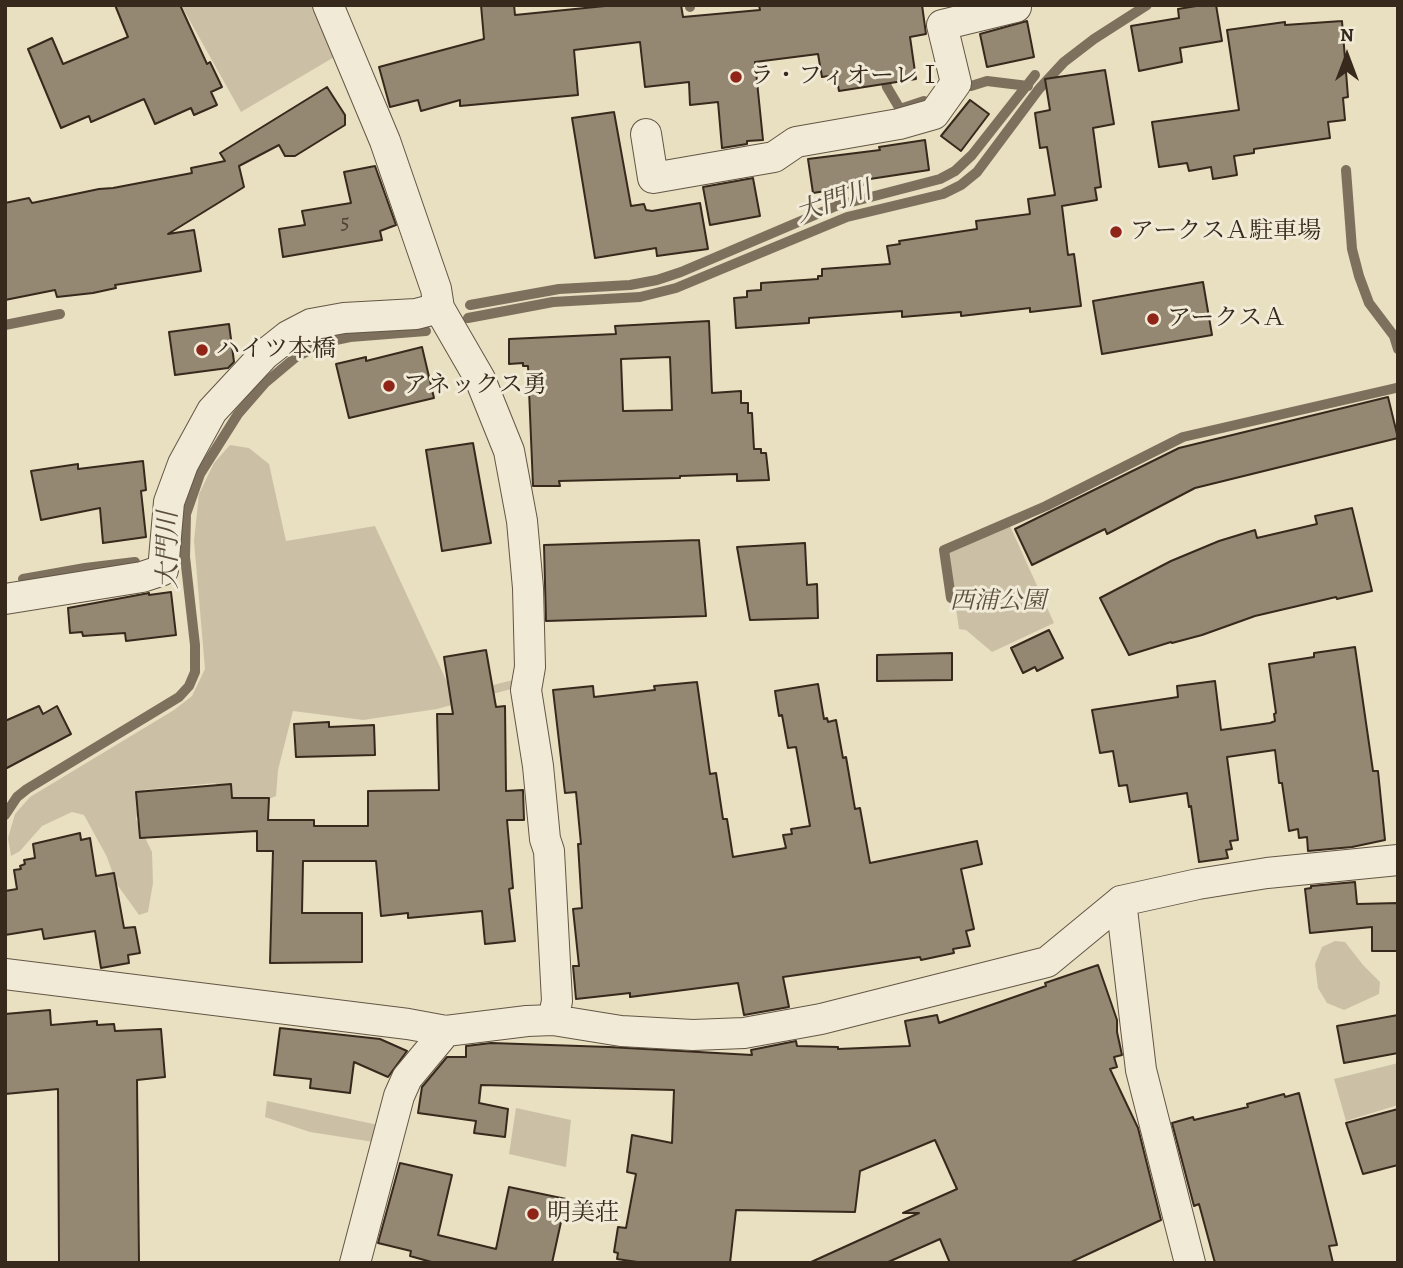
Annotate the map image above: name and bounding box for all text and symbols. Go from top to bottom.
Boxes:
north arrow [1312,21,1382,91]
text: N [1340,22,1354,48]
place label: ラ・フィオーレⅠ [750,63,942,91]
marker: ラ・フィオーレⅠ [728,69,744,85]
water label: 大門川 [792,176,876,230]
house number: 5 [340,211,350,237]
place label: アークスＡ駐車場 [1130,218,1321,246]
marker: アークスＡ駐車場 [1108,224,1124,240]
place label: アークスＡ [1167,305,1286,333]
marker: アークスＡ [1145,311,1161,327]
place label: ハイツ本橋 [216,336,336,364]
marker: ハイツ本橋 [194,342,210,358]
place label: アネックス勇 [403,372,547,400]
marker: アネックス勇 [381,378,397,394]
water label: 大門川 [154,511,186,589]
park label: 西浦公園 [950,588,1046,616]
place label: 明美荘 [547,1200,619,1228]
marker: 明美荘 [525,1206,541,1222]

